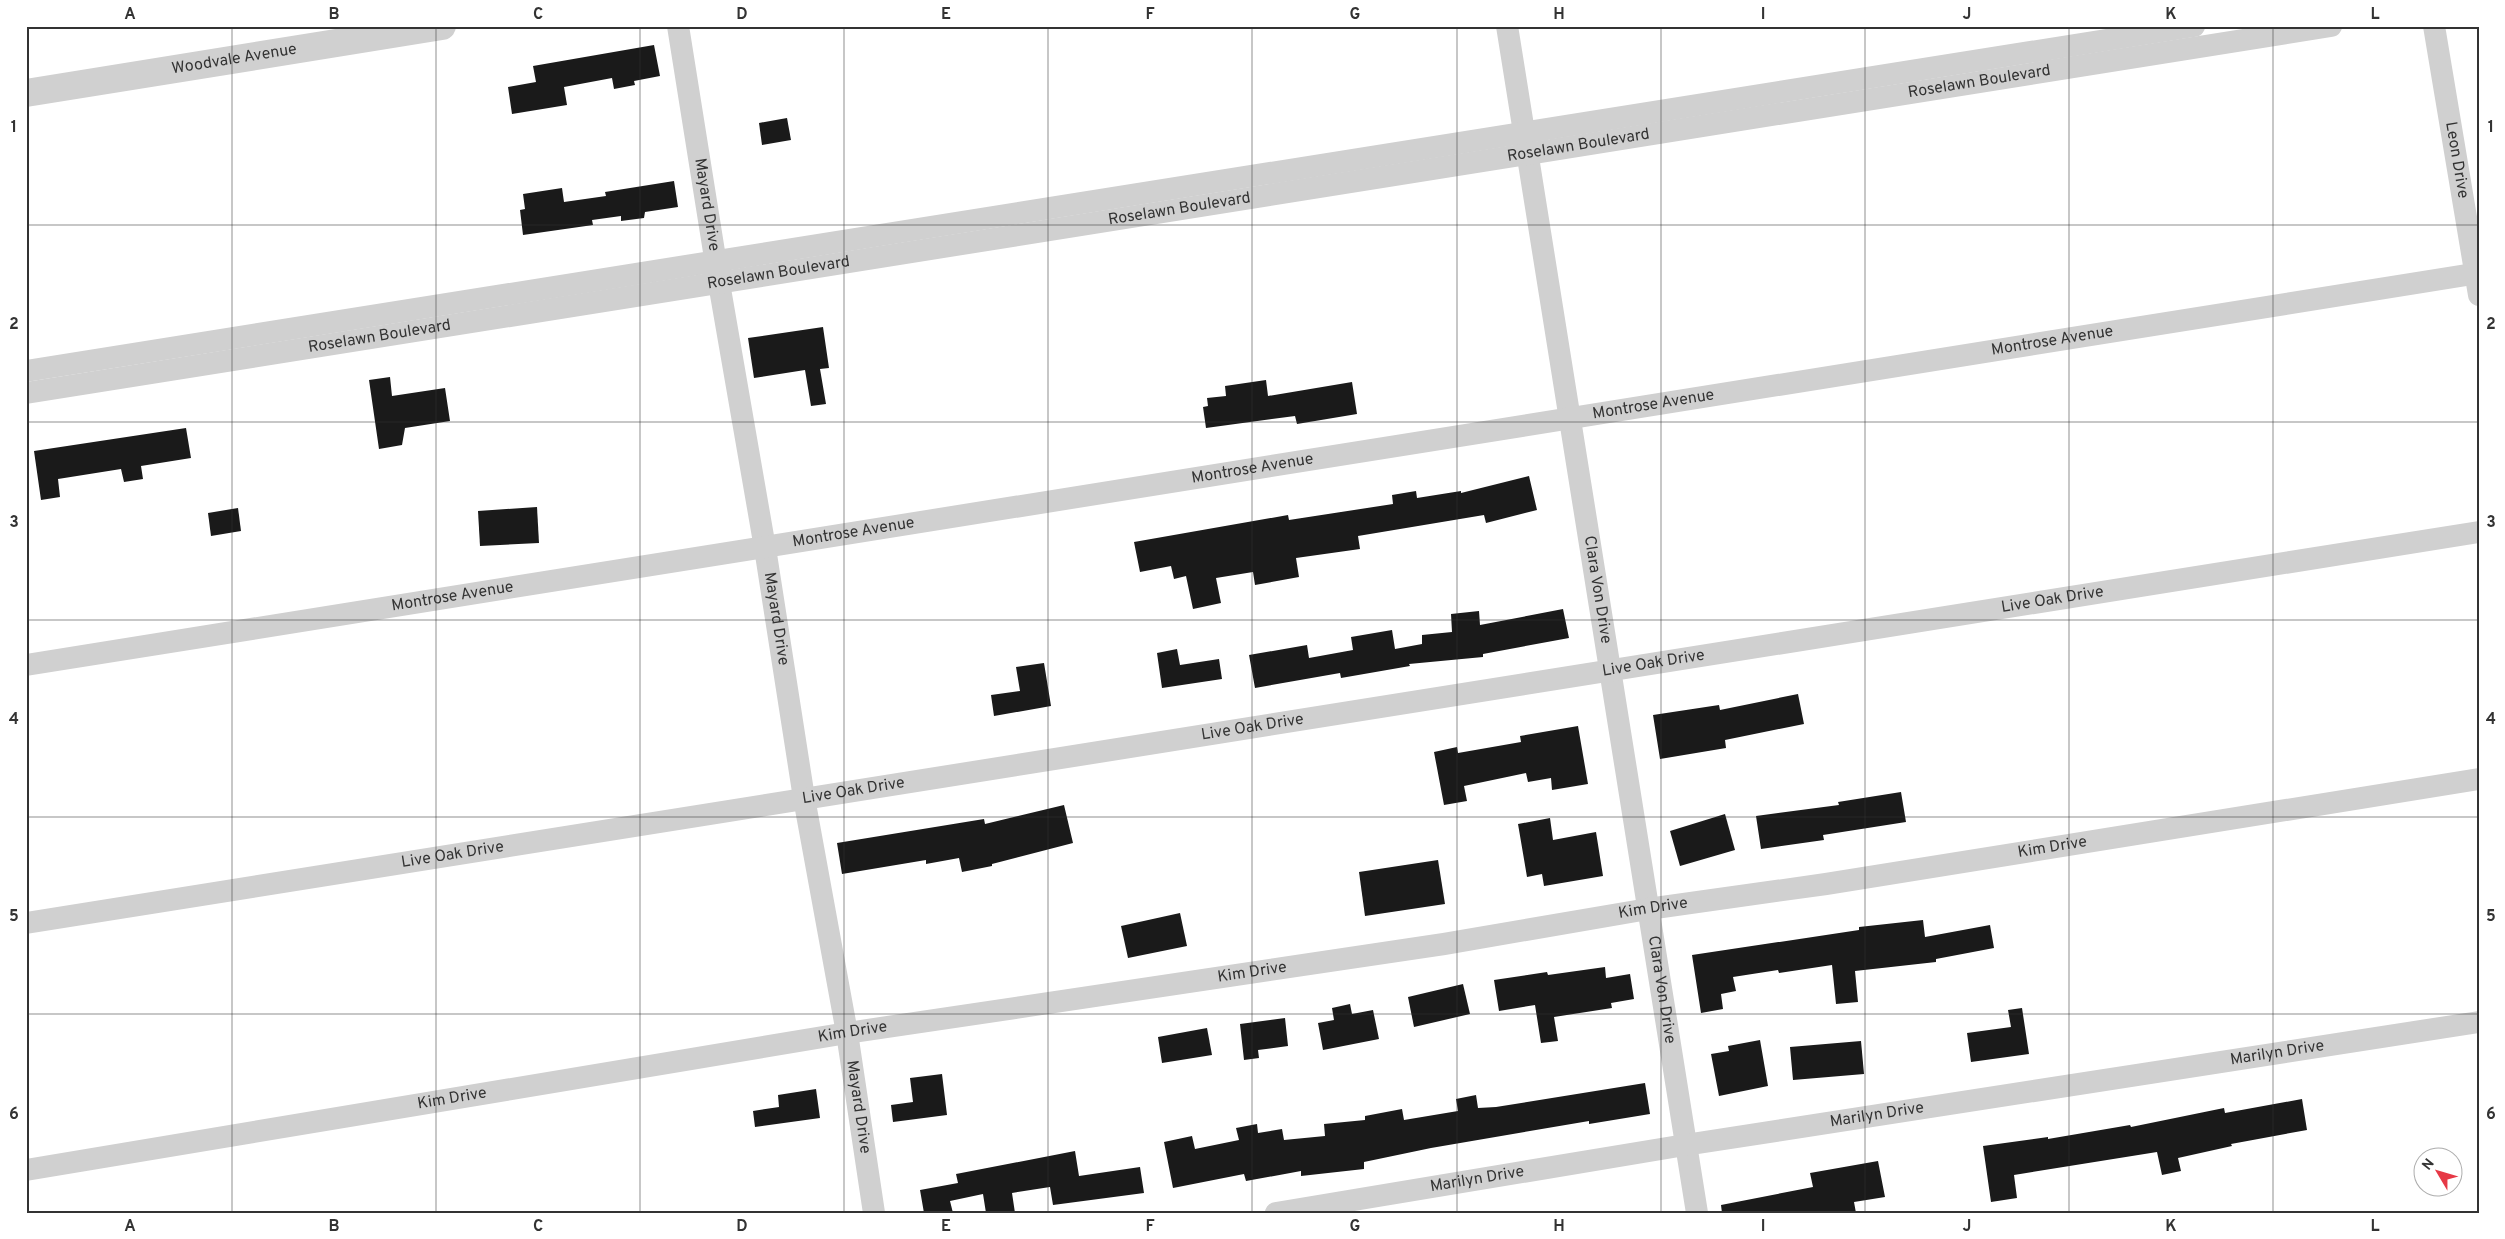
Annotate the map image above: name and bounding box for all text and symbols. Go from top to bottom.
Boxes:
text: A [124,5,136,25]
text: B [328,5,340,25]
text: C [533,5,543,25]
text: D [736,5,748,25]
text: E [941,5,951,25]
text: F [1145,5,1155,25]
text: G [1350,5,1360,25]
text: H [1553,5,1565,25]
text: I [1761,5,1765,25]
text: J [1963,5,1971,25]
text: K [2165,5,2177,25]
text: L [2370,5,2380,25]
street label: Woodvale Avenue [170,40,298,79]
street label: Roselawn Boulevard [1907,61,2052,103]
text: 1 [11,118,17,138]
text: 1 [2488,118,2494,138]
street label: Leon Drive [2440,120,2473,200]
street label: Roselawn Boulevard [1506,125,1651,167]
street label: Mayard Drive [689,157,724,253]
street label: Roselawn Boulevard [1107,188,1252,231]
street label: Roselawn Boulevard [706,252,851,294]
text: 2 [9,315,19,335]
text: 2 [2486,315,2496,335]
street label: Roselawn Boulevard [307,316,452,358]
street label: Montrose Avenue [1990,322,2115,361]
street label: Montrose Avenue [1591,385,1716,425]
street label: Montrose Avenue [1190,449,1315,489]
text: 3 [9,513,19,533]
street label: Montrose Avenue [791,513,916,552]
text: 3 [2486,513,2496,533]
street label: Clara Von Drive [1579,534,1616,645]
street label: Mayard Drive [759,571,793,667]
street label: Montrose Avenue [390,577,515,616]
street label: Live Oak Drive [2000,582,2105,618]
street label: Live Oak Drive [1601,646,1706,682]
street label: Live Oak Drive [1200,709,1305,746]
text: 4 [9,710,19,730]
text: 4 [2486,710,2496,730]
street label: Live Oak Drive [801,773,906,809]
street label: Kim Drive [2016,832,2089,863]
street label: Live Oak Drive [400,837,505,873]
street label: Kim Drive [1617,894,1689,924]
text: 5 [9,907,19,927]
text: 5 [2486,907,2496,927]
street label: Clara Von Drive [1643,934,1680,1045]
street label: Kim Drive [1216,958,1288,988]
street label: Kim Drive [816,1017,889,1048]
street label: Marilyn Drive [2229,1036,2326,1070]
street label: Mayard Drive [841,1059,875,1155]
street label: Kim Drive [416,1083,488,1115]
street label: Marilyn Drive [1829,1098,1925,1132]
text: 6 [9,1105,19,1125]
text: 6 [2486,1105,2496,1125]
north arrow [2412,1146,2462,1196]
text: N [2419,1156,2439,1174]
street label: Marilyn Drive [1429,1162,1526,1197]
text: A [124,1217,136,1237]
text: B [328,1217,340,1237]
text: C [533,1217,543,1237]
text: D [736,1217,748,1237]
text: E [941,1217,951,1237]
text: F [1145,1217,1155,1237]
text: G [1350,1217,1360,1237]
text: H [1553,1217,1565,1237]
text: I [1761,1217,1765,1237]
text: J [1963,1217,1971,1237]
text: K [2165,1217,2177,1237]
text: L [2370,1217,2380,1237]

